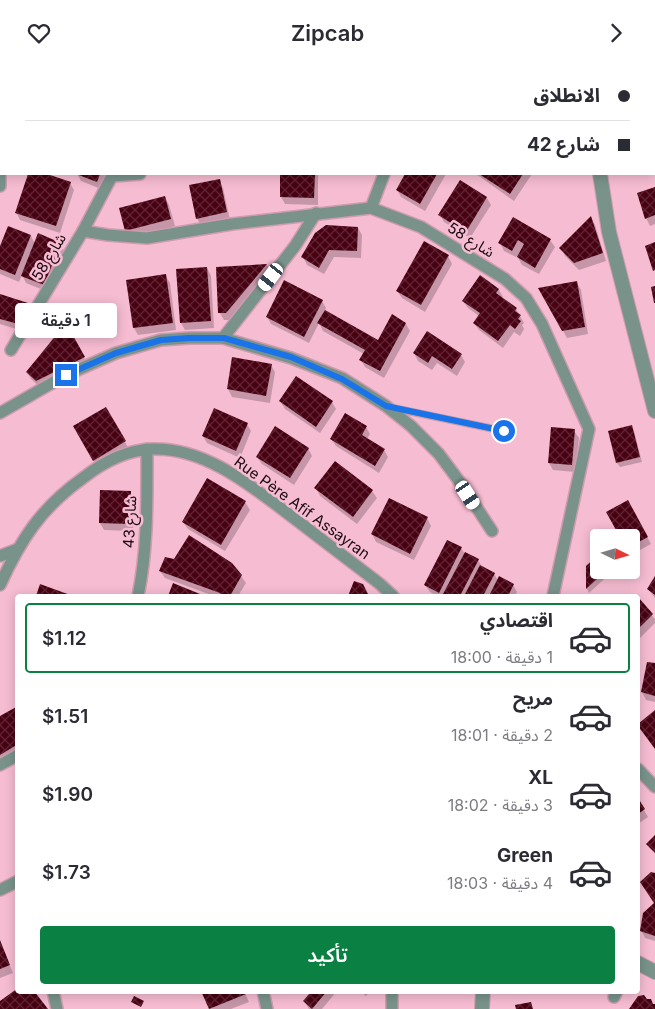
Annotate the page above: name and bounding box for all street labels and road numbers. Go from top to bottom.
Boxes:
street label: شارع 58 [443,218,498,264]
street label: شارع 58 [27,229,73,285]
street label: Rue Père Afif Assayran [231,452,374,563]
street label: شارع 43 [119,495,143,549]

